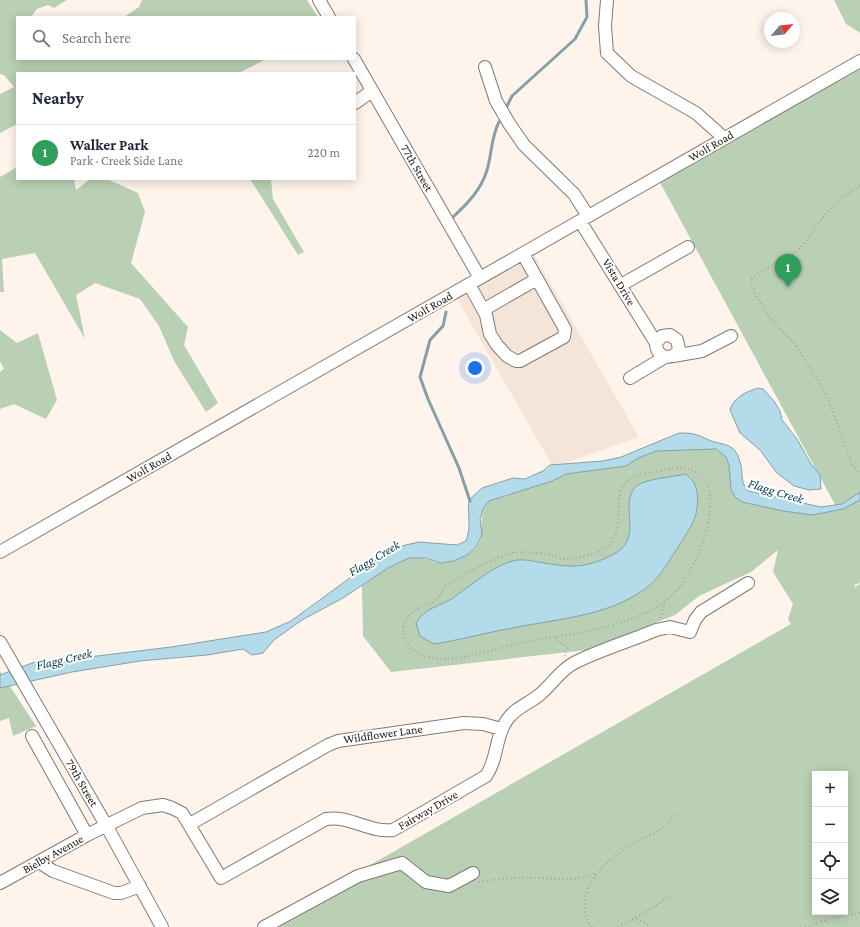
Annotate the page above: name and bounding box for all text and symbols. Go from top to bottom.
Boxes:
north arrow [764,12,800,48]
search box [16,16,356,60]
icon: search [30,27,52,49]
text: Search here [62,30,131,46]
text: Nearby [32,89,84,108]
street label: Wolf Road [686,127,737,164]
text: Walker Park [70,137,148,153]
street label: 77th Street [398,142,437,195]
text: 1 [43,145,47,160]
text: 220 m [307,145,340,160]
text: Park · Creek Side Lane [70,153,183,168]
pin: 1 [775,254,801,287]
street label: Vista Drive [600,256,638,308]
street label: Wolf Road [405,288,456,325]
your location [465,358,485,378]
street label: Wolf Road [124,448,175,485]
water label: Flagg Creek [746,475,807,507]
water label: Flagg Creek [346,536,404,579]
water label: Flagg Creek [34,645,95,673]
street label: Wildflower Lane [343,722,423,746]
street label: 79th Street [63,757,102,810]
map controls [812,771,848,915]
button: + [812,771,848,807]
street label: Fairway Drive [396,787,460,833]
button: − [812,807,848,843]
street label: Bielby Avenue [20,832,86,876]
button: locate [812,843,848,879]
button: layers [812,879,848,915]

